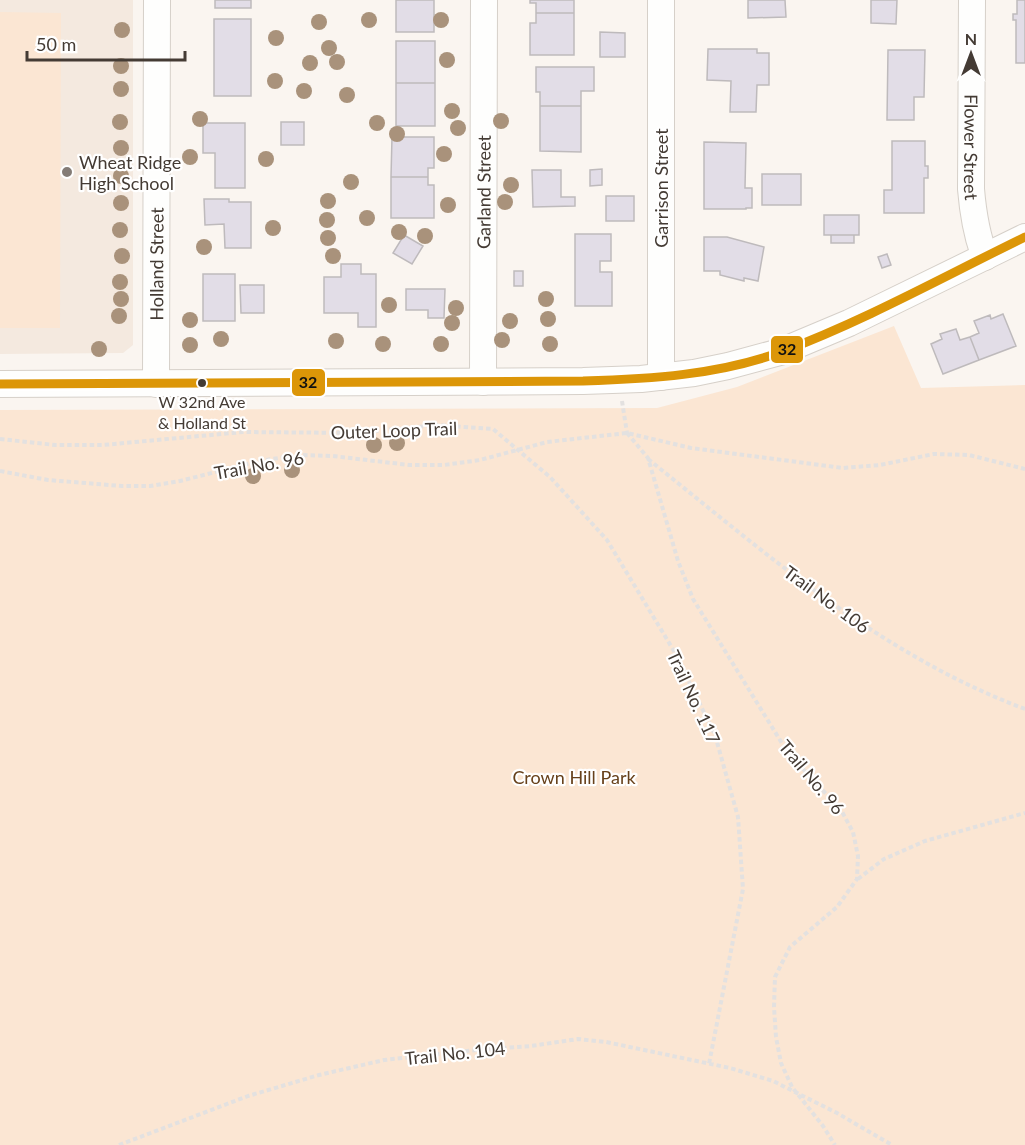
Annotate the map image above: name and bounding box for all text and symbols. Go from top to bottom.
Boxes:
scale bar [27,24,184,62]
north arrow [941,24,1001,84]
text: N [965,29,977,48]
text: 50 m [36,33,76,55]
street label: Flower Street [960,94,983,202]
street label: Garrison Street [650,128,672,248]
street label: Garland Street [472,134,495,249]
place label: Wheat Ridge High School [79,151,181,194]
marker: Wheat Ridge High School [60,165,74,179]
street label: Holland Street [145,207,167,321]
line badge: 32 [770,335,804,364]
text: 32 [778,339,796,358]
line badge: 32 [291,368,326,397]
text: 32 [299,372,317,391]
marker: W 32nd Ave & Holland St [196,377,208,389]
place label: W 32nd Ave & Holland St [158,392,246,432]
street label: Outer Loop Trail [330,417,458,443]
street label: Trail No. 96 [212,446,306,484]
street label: Trail No. 106 [780,560,874,638]
street label: Trail No. 117 [663,647,725,747]
street label: Trail No. 96 [774,735,850,819]
park label: Crown Hill Park [512,766,636,788]
street label: Trail No. 104 [404,1037,506,1069]

